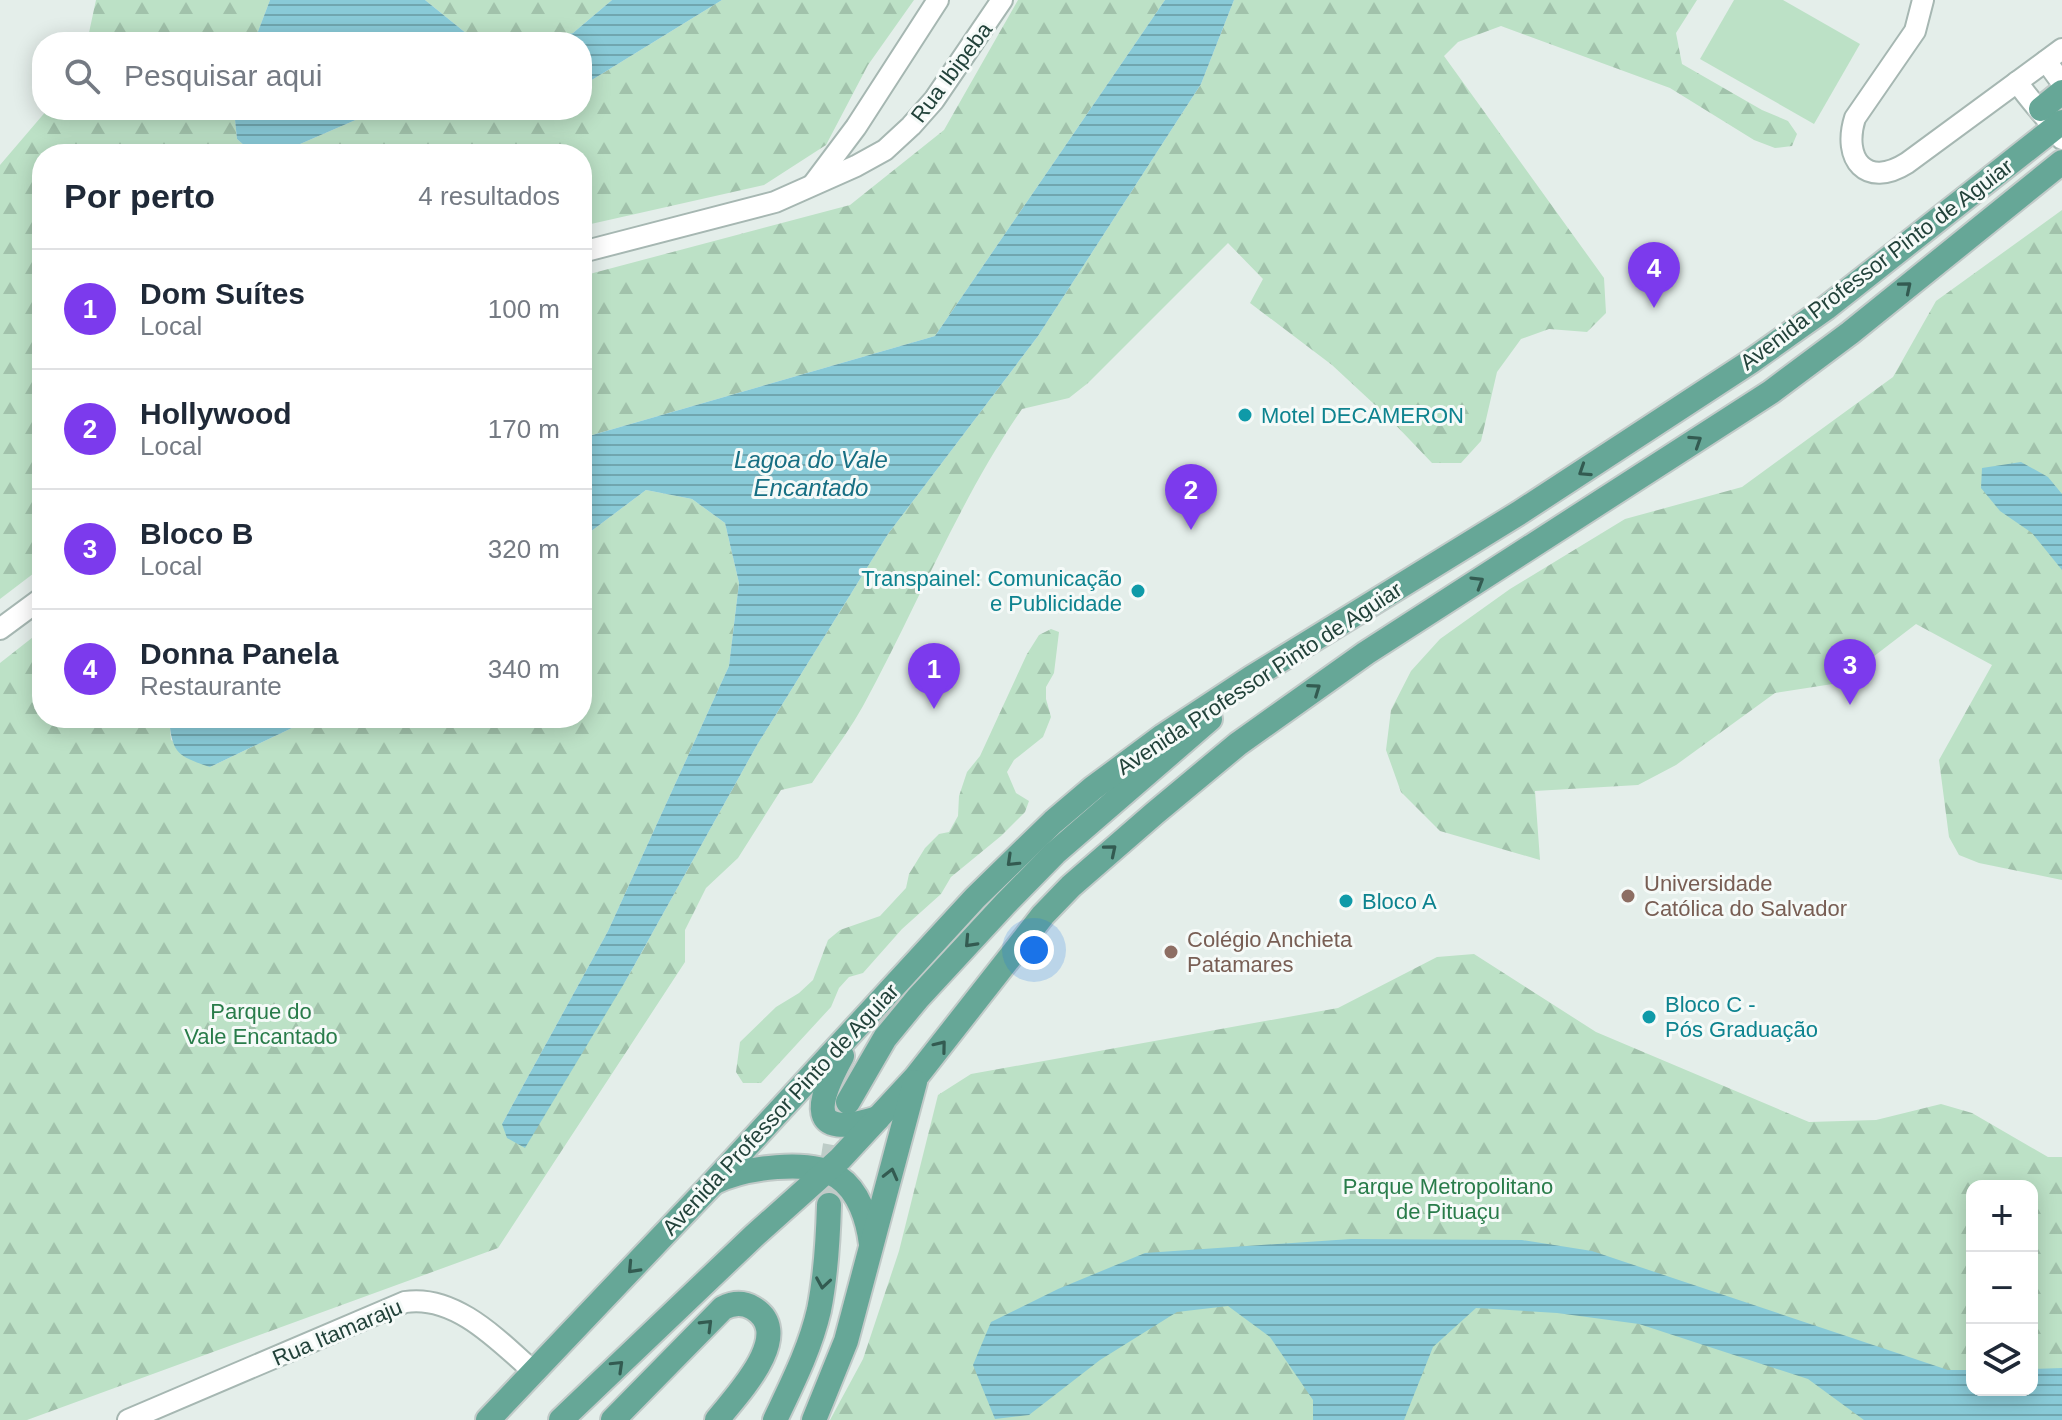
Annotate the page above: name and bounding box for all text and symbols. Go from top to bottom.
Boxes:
street label: Rua Ibipeba [906,17,998,127]
search box [32,32,592,120]
icon: search [60,54,104,98]
text: Pesquisar aqui [124,59,322,92]
street label: Avenida Professor Pinto de Aguiar [1735,154,2017,375]
text: Por perto [64,177,215,215]
text: 4 resultados [418,181,560,211]
pin: 4 [1628,242,1680,308]
text: Dom Suítes [140,277,305,310]
one-way arrow [1896,283,1911,297]
text: 1 [83,294,97,324]
text: 100 m [488,294,560,324]
text: Local [140,311,202,341]
text: Hollywood [140,397,292,430]
place label: Motel DECAMERON [1261,403,1464,428]
marker: Motel DECAMERON [1236,406,1254,424]
text: 2 [83,414,97,444]
text: 170 m [488,414,560,444]
text: Local [140,431,202,461]
one-way arrow [1687,436,1702,451]
water label: Lagoa do Vale Encantado [734,446,888,501]
one-way arrow [1578,461,1593,476]
pin: 2 [1165,464,1217,530]
text: Bloco B [140,517,253,550]
text: 3 [83,534,97,564]
text: 320 m [488,534,560,564]
text: Local [140,551,202,581]
place label: Transpainel: Comunicação e Publicidade [861,566,1122,616]
street label: Avenida Professor Pinto de Aguiar [1112,577,1406,780]
one-way arrow [1469,577,1484,592]
marker: Transpainel: Comunicação e Publicidade [1129,582,1147,600]
text: Donna Panela [140,637,338,670]
pin: 3 [1824,639,1876,705]
pin: 1 [908,643,960,709]
text: 4 [83,654,97,684]
text: 340 m [488,654,560,684]
text: Restaurante [140,671,282,701]
one-way arrow [1307,684,1321,699]
one-way arrow [1102,845,1117,860]
one-way arrow [1007,852,1021,866]
place label: Universidade Católica do Salvador [1644,871,1847,921]
marker: Universidade Católica do Salvador [1619,887,1637,905]
place label: Bloco A [1362,889,1437,914]
marker: Bloco A [1337,892,1355,910]
place label: Colégio Anchieta Patamares [1187,927,1353,977]
your location [1014,930,1054,970]
one-way arrow [966,932,980,947]
marker: Colégio Anchieta Patamares [1162,943,1180,961]
street label: Avenida Professor Pinto de Aguiar [657,978,904,1240]
place label: Bloco C - Pós Graduação [1665,992,1818,1042]
park label: Parque do Vale Encantado [184,999,338,1049]
marker: Bloco C - Pós Graduação [1640,1008,1658,1026]
one-way arrow [931,1041,946,1055]
one-way arrow [882,1168,899,1182]
park label: Parque Metropolitano de Pituaçu [1343,1174,1553,1224]
map controls [1966,1180,2038,1396]
button: + [1966,1180,2038,1252]
button: − [1966,1252,2038,1324]
one-way arrow [628,1259,643,1273]
one-way arrow [815,1276,832,1290]
street label: Rua Itamaraju [269,1294,406,1371]
one-way arrow [698,1320,712,1334]
button: layers [1966,1324,2038,1396]
one-way arrow [608,1361,623,1375]

